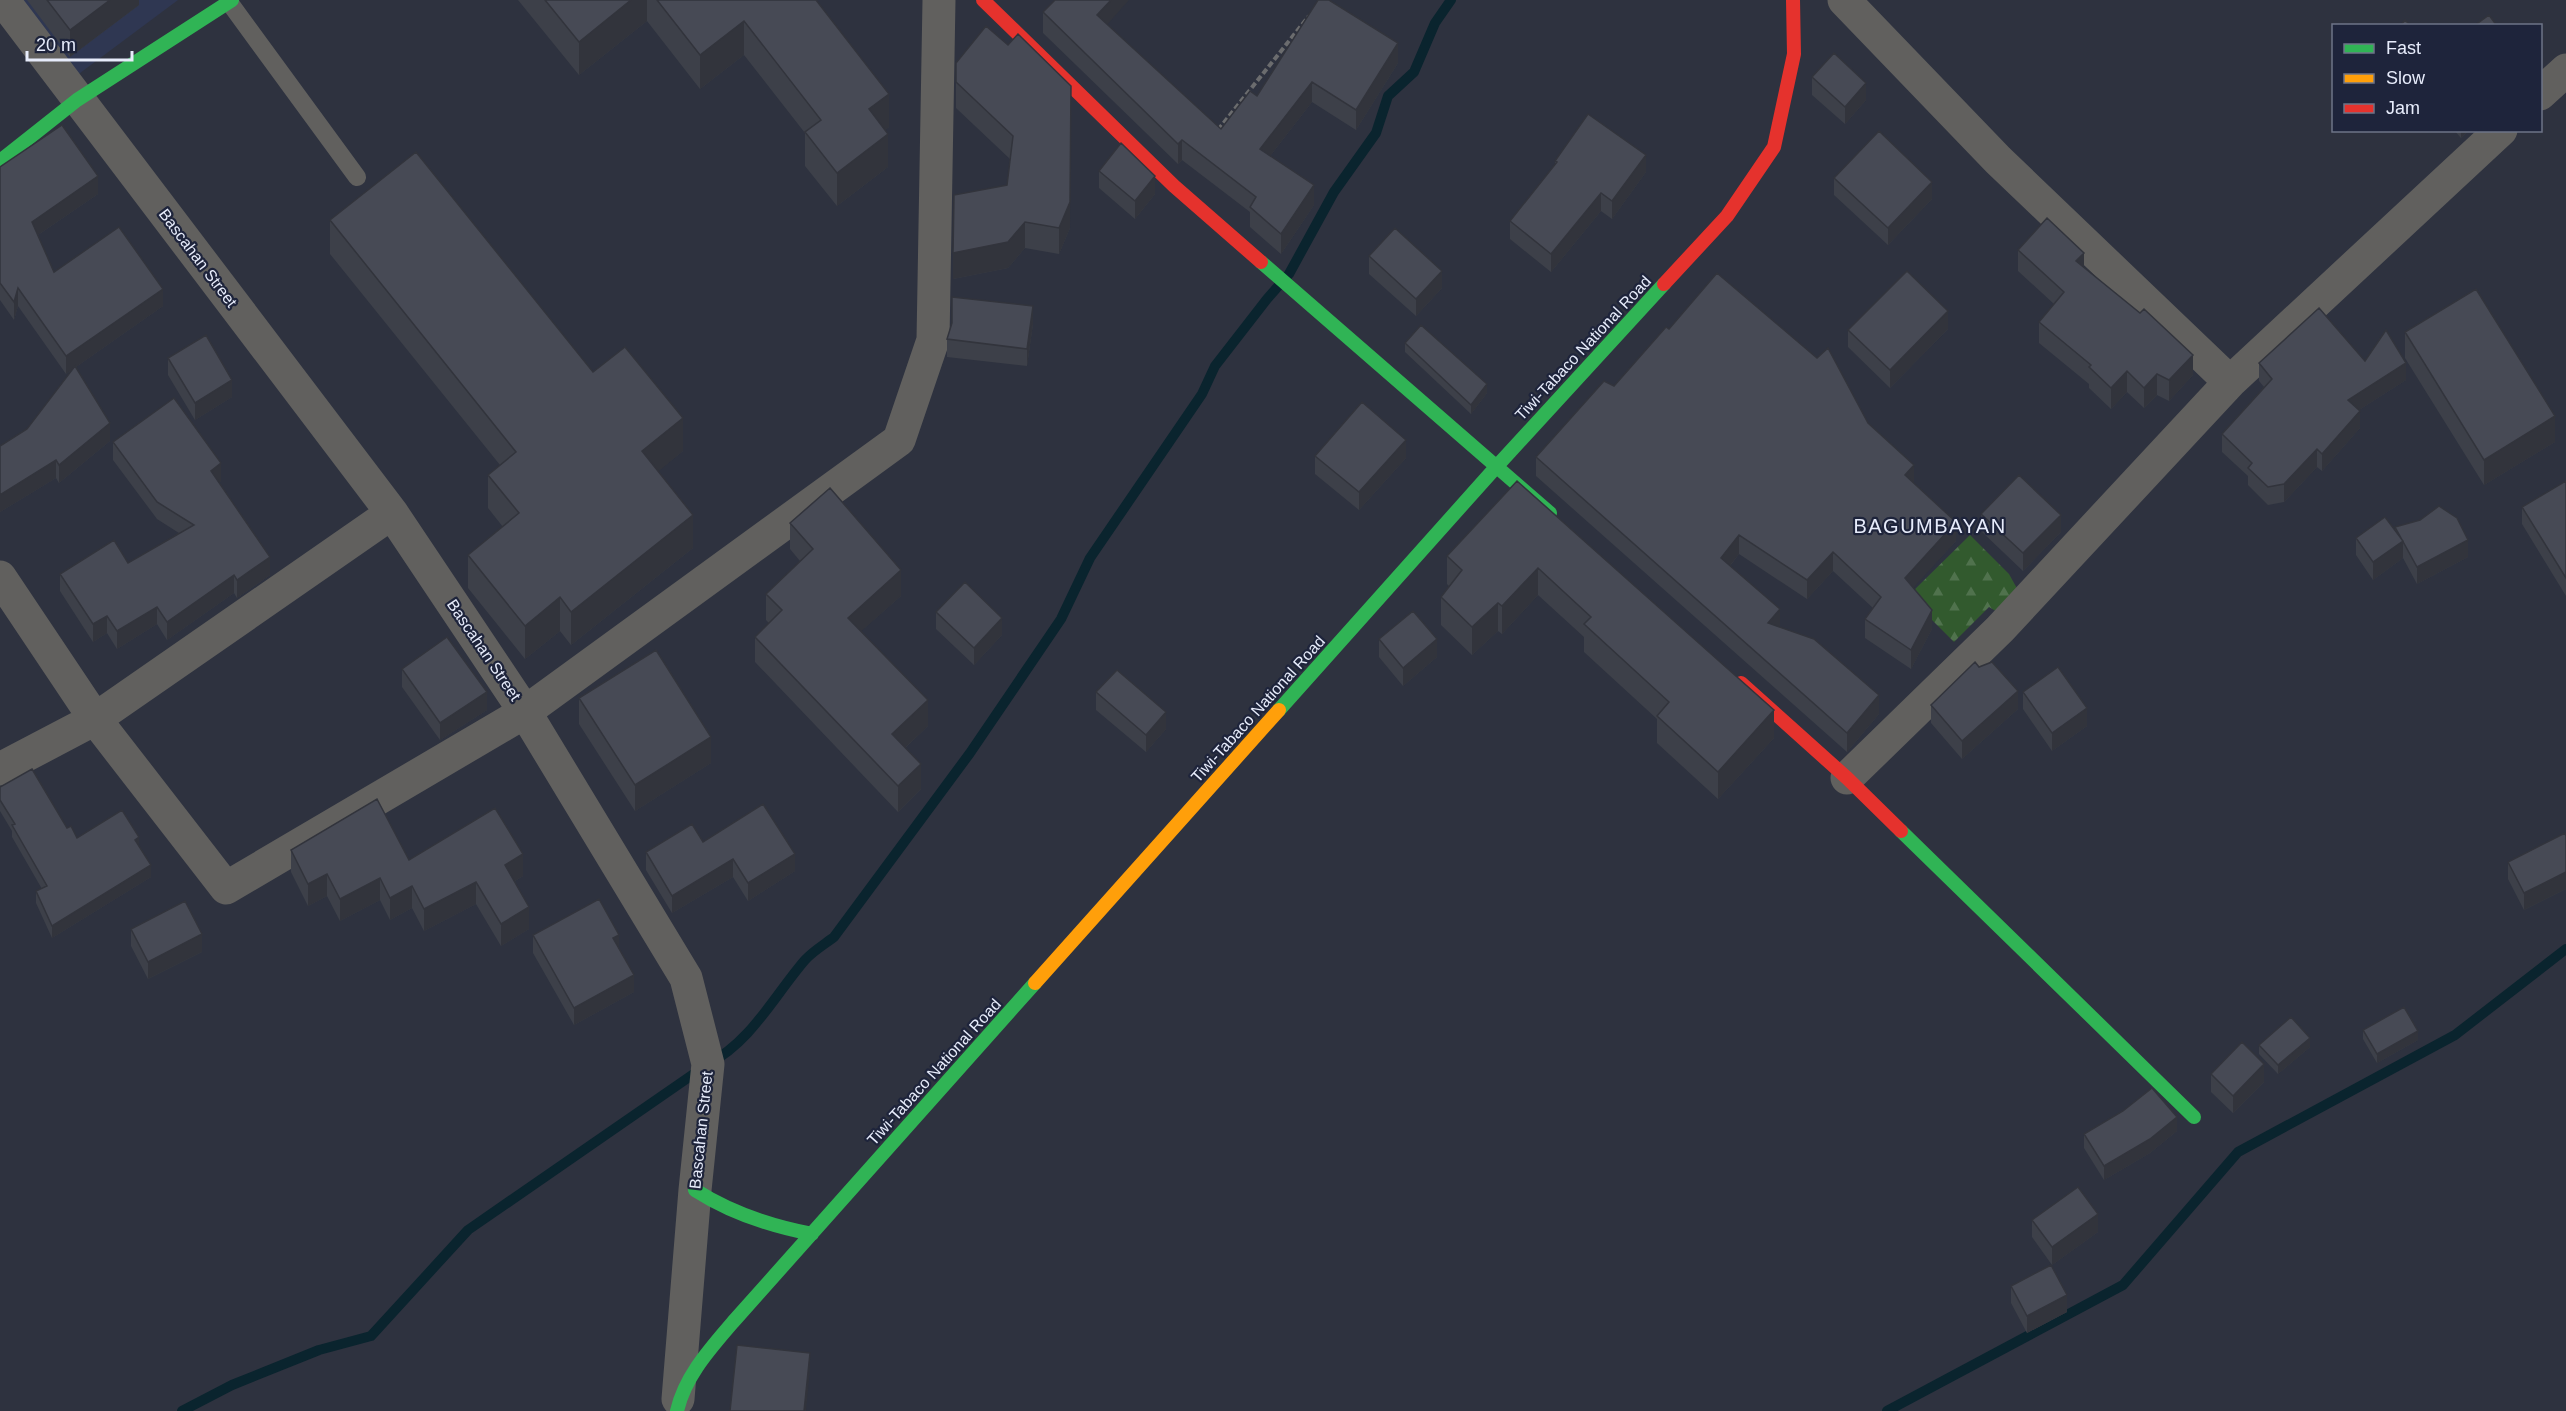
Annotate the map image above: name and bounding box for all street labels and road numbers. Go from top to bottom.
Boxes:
street label: Bascahan Street [156,206,241,311]
street label: Tiwi-Tabaco National Road [1512,273,1654,423]
street label: Bascahan Street [444,596,524,704]
street label: Tiwi-Tabaco National Road [1188,632,1328,786]
street label: Tiwi-Tabaco National Road [864,995,1004,1149]
street label: Bascahan Street [686,1070,716,1190]

